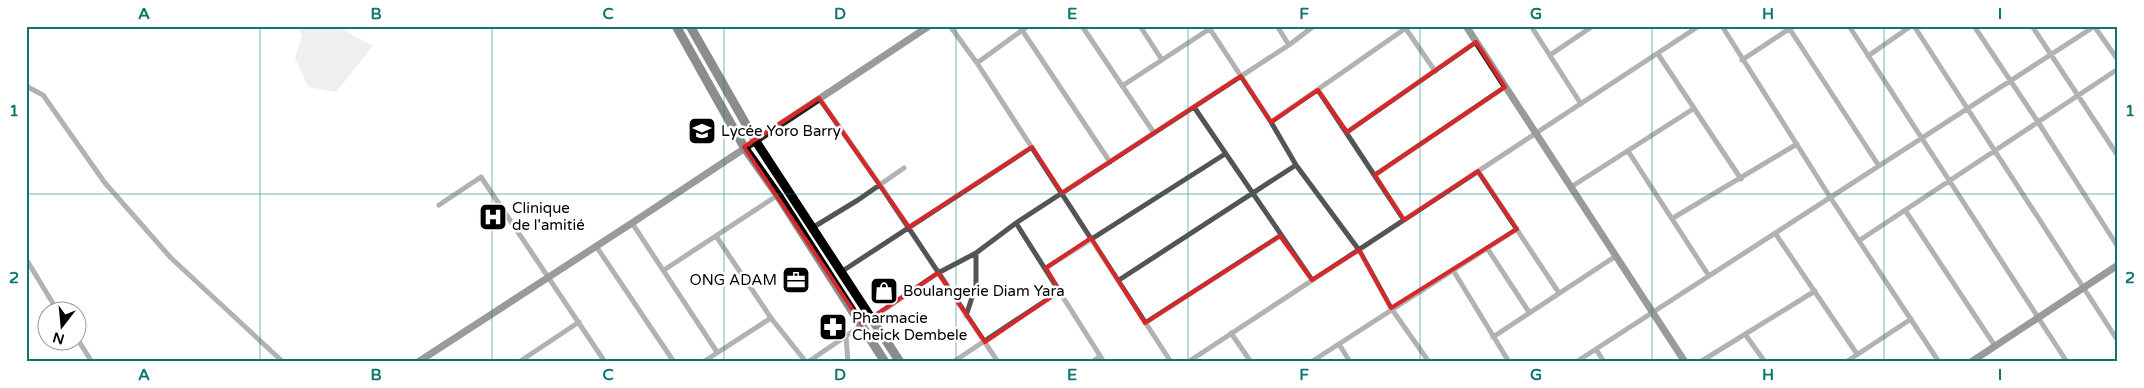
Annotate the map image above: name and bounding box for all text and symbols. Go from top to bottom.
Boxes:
text: A [138,4,150,24]
text: B [370,4,382,24]
text: C [602,4,614,24]
text: D [834,4,846,24]
text: E [1067,4,1077,24]
text: F [1299,4,1309,24]
text: G [1530,4,1542,24]
text: H [1762,4,1774,24]
text: I [1998,4,2002,24]
text: 1 [9,101,19,121]
text: 1 [2125,101,2135,121]
school or university icon: Lycée Yoro Barry [687,116,717,146]
place label: Lycée Yoro Barry [721,122,841,140]
place label: Clinique de l'amitié [512,199,585,234]
hospital icon: Clinique de l'amitié [478,202,508,232]
office icon: ONG ADAM [781,265,811,295]
text: 2 [9,268,19,288]
text: 2 [2125,268,2135,288]
place label: ONG ADAM [690,271,777,289]
shop icon: Boulangerie Diam Yara [869,276,899,306]
place label: Boulangerie Diam Yara [903,282,1065,300]
north arrow [38,300,88,350]
place label: Pharmacie Cheick Dembele [852,309,967,344]
pharmacy icon: Pharmacie Cheick Dembele [818,312,848,342]
text: N [51,328,66,348]
text: A [138,365,150,385]
text: B [370,365,382,385]
text: C [602,365,614,385]
text: D [834,365,846,385]
text: E [1067,365,1077,385]
text: F [1299,365,1309,385]
text: G [1530,365,1542,385]
text: H [1762,365,1774,385]
text: I [1998,365,2002,385]

